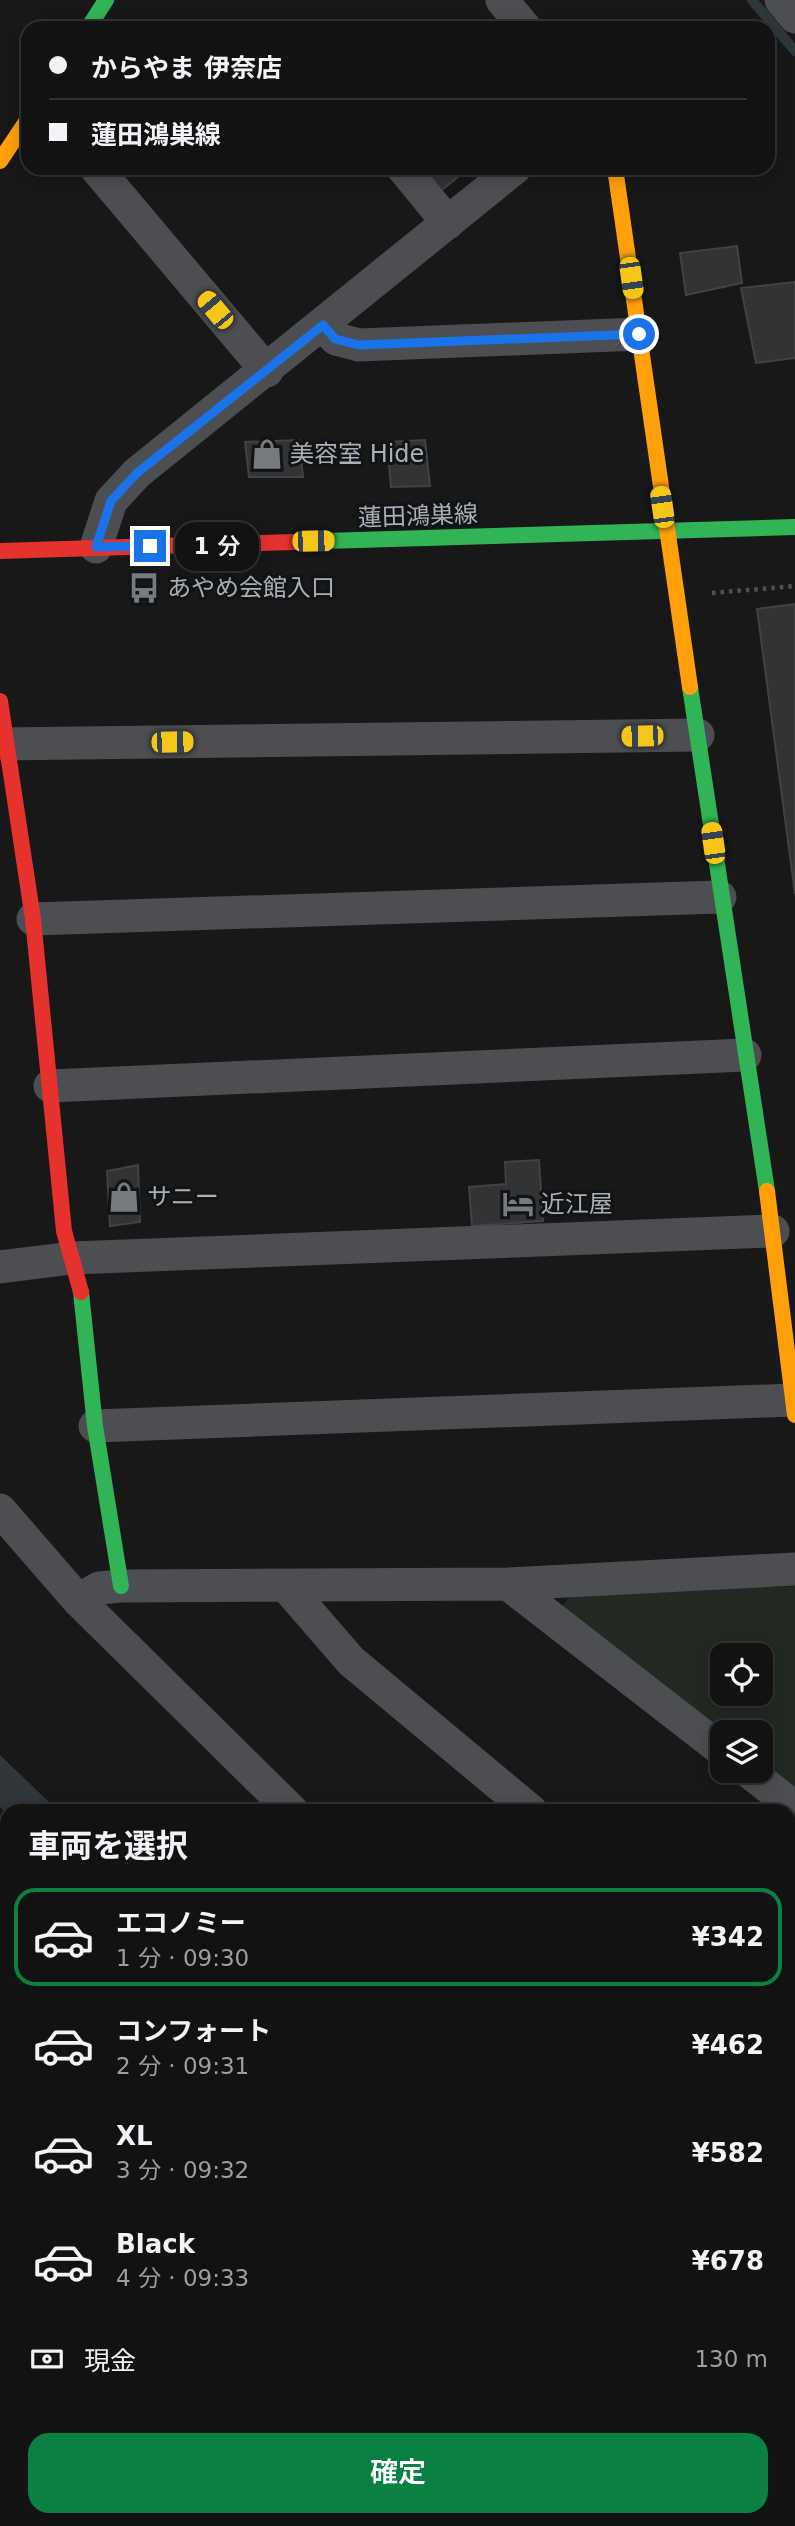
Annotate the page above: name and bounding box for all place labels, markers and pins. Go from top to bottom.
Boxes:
shop icon: 美容室 Hide [250,437,284,471]
place label: 美容室 Hide [290,440,424,468]
bus stop icon: あやめ会館入口 [127,571,161,605]
place label: あやめ会館入口 [167,574,335,602]
shop icon: サニー [107,1180,141,1214]
place label: サニー [147,1183,219,1211]
hotel icon: 近江屋 [501,1187,535,1221]
place label: 近江屋 [541,1190,613,1218]

